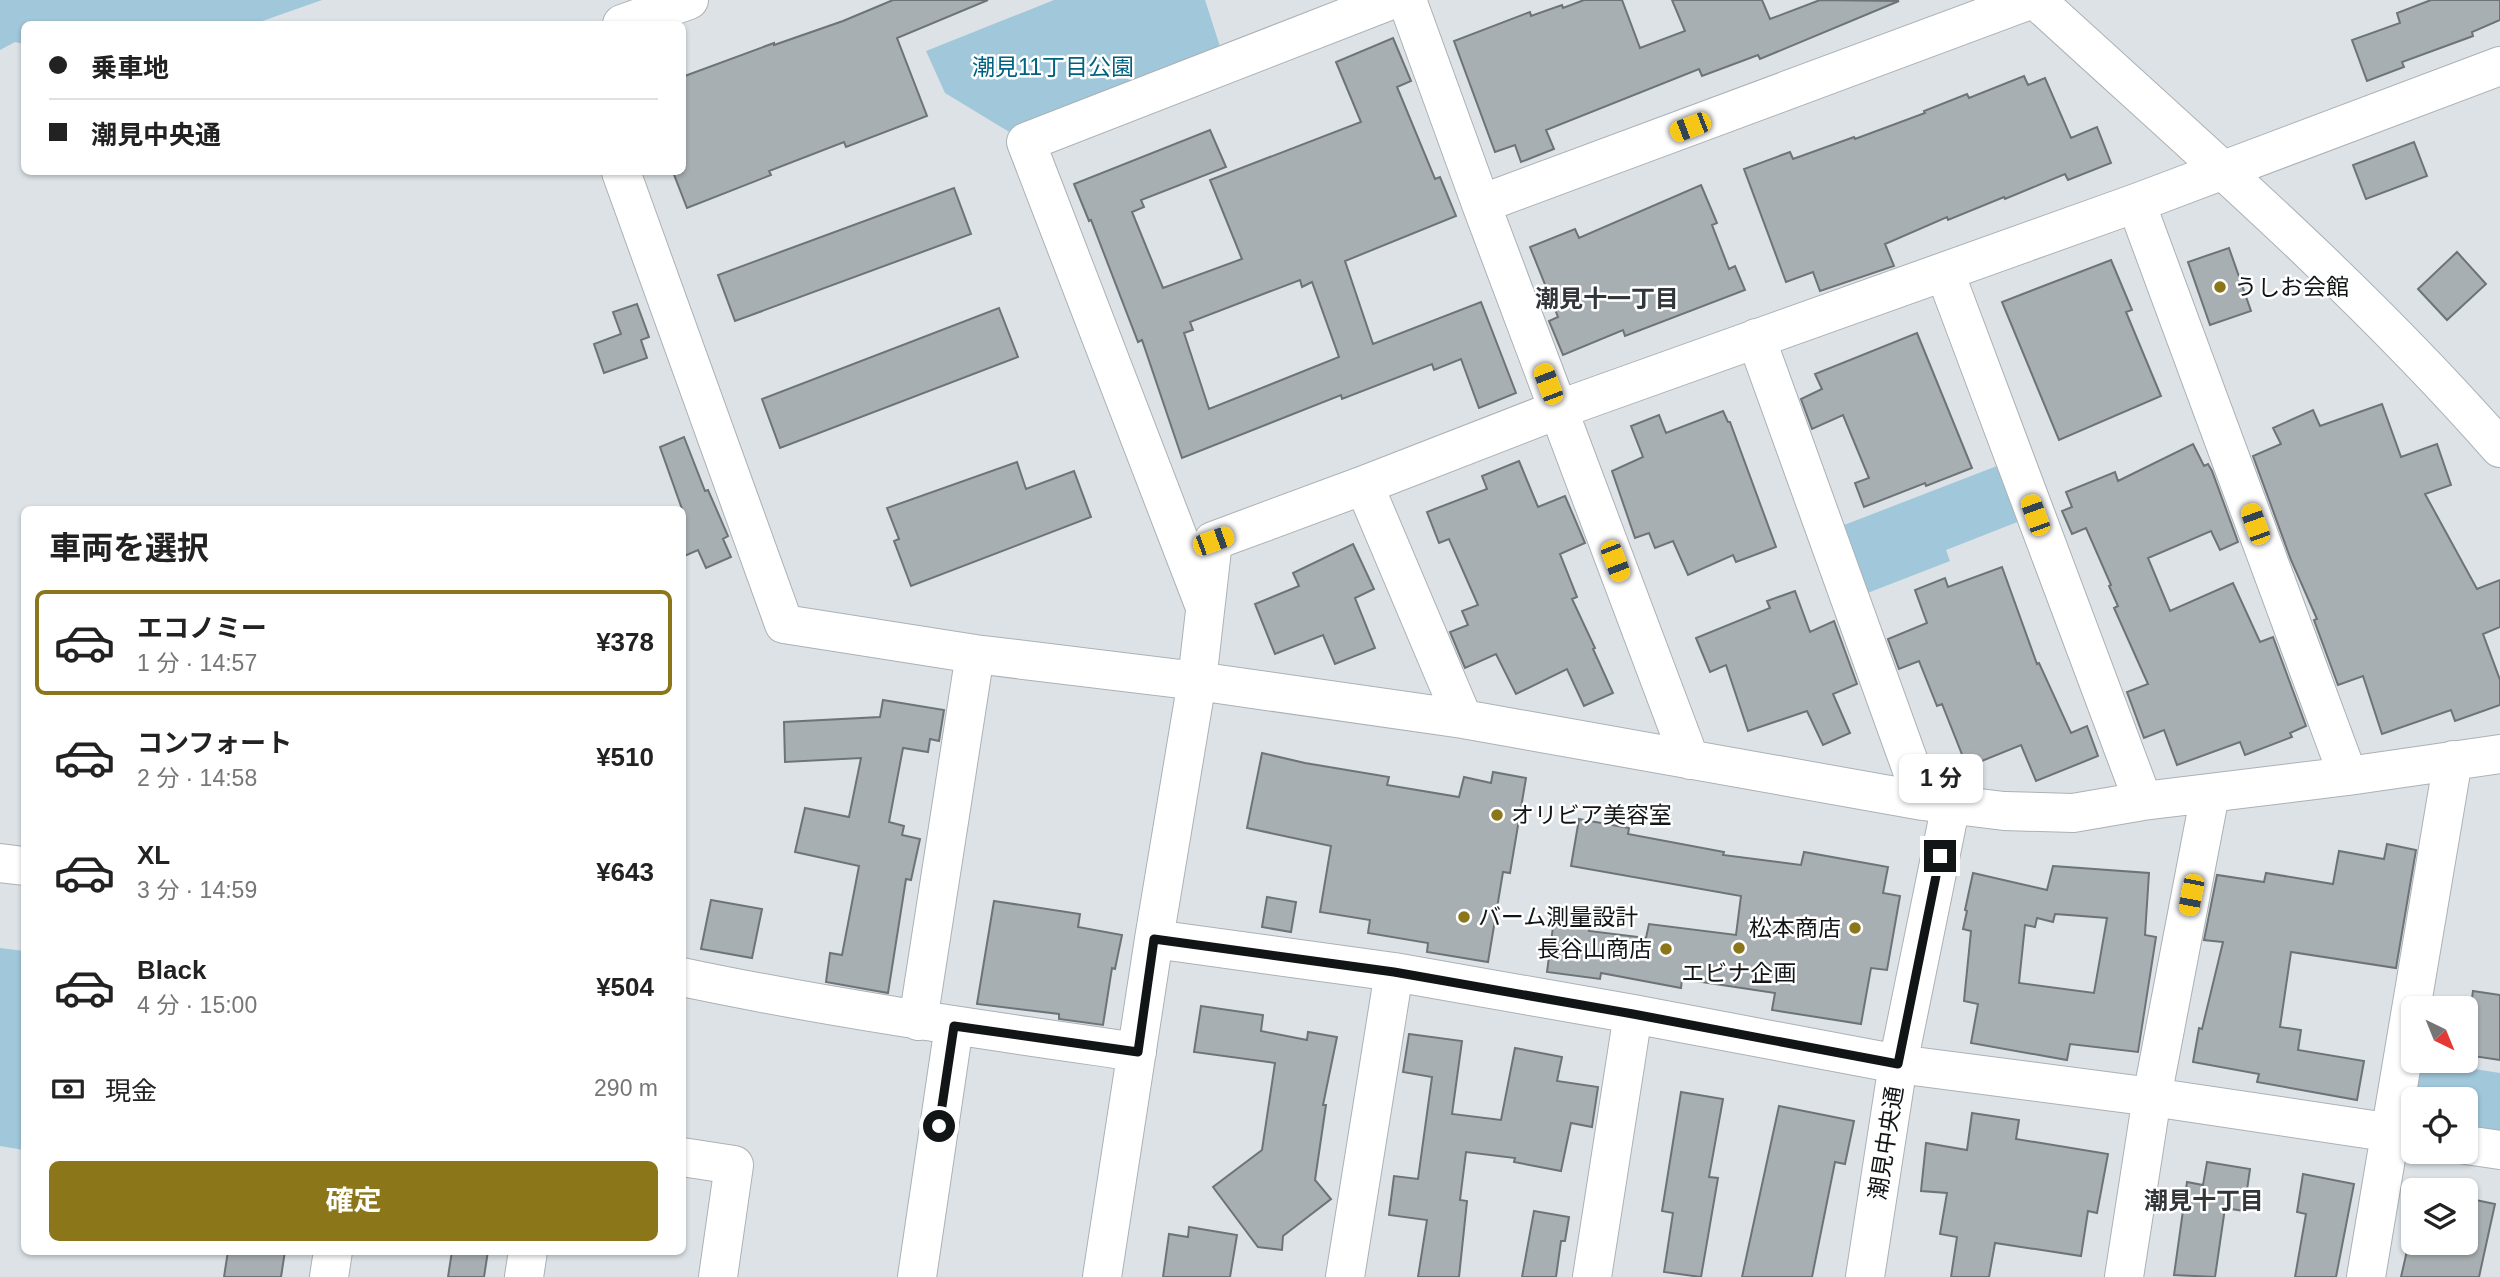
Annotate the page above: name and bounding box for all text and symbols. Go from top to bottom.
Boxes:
text: 乗車地 [91,53,169,83]
park label: 潮見11丁目公園 [972,54,1134,80]
car [1667,110,1714,144]
text: 潮見中央通 [91,120,221,150]
place label: うしお会館 [2234,274,2349,300]
marker: うしお会館 [2212,279,2228,295]
district label: 潮見十一丁目 [1535,285,1679,312]
car [1531,361,1566,407]
car [2018,492,2053,538]
car [2238,501,2273,547]
car [1190,524,1237,558]
text: 車両を選択 [49,530,209,566]
car [1598,538,1633,584]
icon: car [53,611,116,674]
text: エコノミー [137,613,267,643]
text: ¥378 [596,627,654,657]
text: 1 分 · 14:57 [137,650,257,676]
icon: car [53,726,116,789]
text: コンフォート [137,728,292,758]
text: ¥510 [596,742,654,772]
callout: 1 分 [1898,754,1982,804]
text: 2 分 · 14:58 [137,765,257,791]
text: 1 分 [1920,765,1962,791]
place label: オリビア美容室 [1511,802,1672,828]
marker: オリビア美容室 [1489,807,1505,823]
text: XL [137,840,170,870]
route end [1924,840,1956,872]
icon: car [53,841,116,904]
text: ¥643 [596,857,654,887]
car [2177,872,2206,918]
text: 3 分 · 14:59 [137,877,257,903]
place label: バーム測量設計 [1478,904,1638,930]
marker: バーム測量設計 [1456,909,1472,925]
place label: 松本商店 [1749,915,1841,941]
marker: 松本商店 [1847,920,1863,936]
place label: 長谷山商店 [1537,936,1652,962]
marker: エビナ企画 [1731,940,1747,956]
marker: 長谷山商店 [1658,941,1674,957]
text: Black [137,955,206,985]
icon: car [53,956,116,1019]
place label: エビナ企画 [1682,960,1797,986]
text: ¥504 [596,972,654,1002]
text: 4 分 · 15:00 [137,992,257,1018]
north arrow [2401,996,2478,1073]
map controls [2401,996,2478,1255]
icon: cash [49,1070,87,1108]
text: 290 m [594,1075,658,1101]
text: 現金 [105,1076,157,1106]
street label: 潮見中央通 [1864,1084,1908,1202]
button: locate [2401,1087,2478,1164]
route start [923,1110,955,1142]
button: 確定 [49,1161,658,1241]
button: layers [2401,1178,2478,1255]
district label: 潮見十丁目 [2144,1187,2264,1214]

